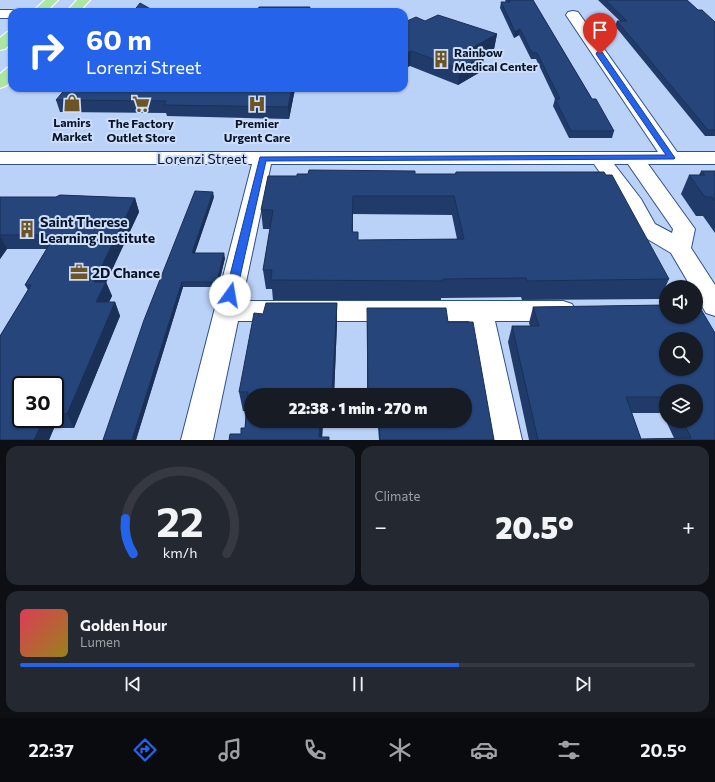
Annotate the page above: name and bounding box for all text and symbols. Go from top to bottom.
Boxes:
pin [583,13,617,54]
icon: arrive [589,19,611,41]
text: 60 m [86,22,152,56]
icon: right [20,24,72,76]
place label: Rainbow Medical Center [454,45,538,73]
building icon: Rainbow Medical Center [431,49,451,69]
text: Lorenzi Street [86,56,202,78]
shop icon: Lamirs Market [62,93,82,113]
supermarket icon: The Factory Outlet Store [131,94,151,114]
hospital icon: Premier Urgent Care [247,94,267,114]
place label: Lamirs Market [52,115,92,143]
place label: The Factory Outlet Store [107,116,175,144]
place label: Premier Urgent Care [224,116,290,144]
street label: Lorenzi Street [157,150,247,167]
place label: Saint Therese Learning Institute [40,213,155,246]
building icon: Saint Therese Learning Institute [17,219,37,239]
office icon: 2D Chance [69,262,89,282]
place label: 2D Chance [92,264,160,281]
position arrow [209,274,251,316]
map controls [659,280,703,428]
button: sound [659,280,703,324]
button: search [659,332,703,376]
speed limit sign: 30 [12,376,64,428]
button: layers [659,384,703,428]
text: 22:38 · 1 min · 270 m [289,399,427,417]
text: Climate [375,488,420,504]
text: 22 [157,494,204,545]
text: 20.5° [495,508,574,545]
text: − [375,513,387,540]
text: + [682,513,695,540]
text: km/h [163,542,198,560]
text: Golden Hour [80,616,167,634]
text: Lumen [80,634,120,650]
icon: previous [122,673,144,695]
icon: pause [347,673,369,695]
icon: next [572,673,594,695]
icon: directions [131,736,159,764]
icon: music [216,736,244,764]
icon: phone [301,736,329,764]
icon: climate [386,736,414,764]
icon: car [470,736,498,764]
icon: filters [555,736,583,764]
text: 22:37 [28,739,74,761]
text: 20.5° [640,739,686,761]

